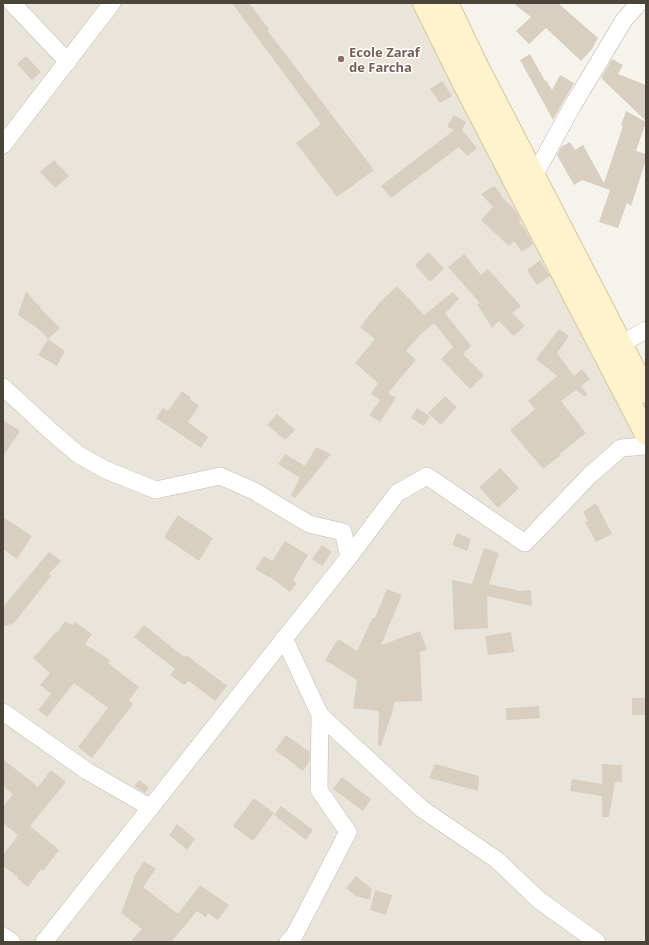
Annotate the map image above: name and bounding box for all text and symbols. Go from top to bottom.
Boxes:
place label: Ecole Zaraf de Farcha [349,43,421,76]
marker: Ecole Zaraf de Farcha [336,54,346,64]

